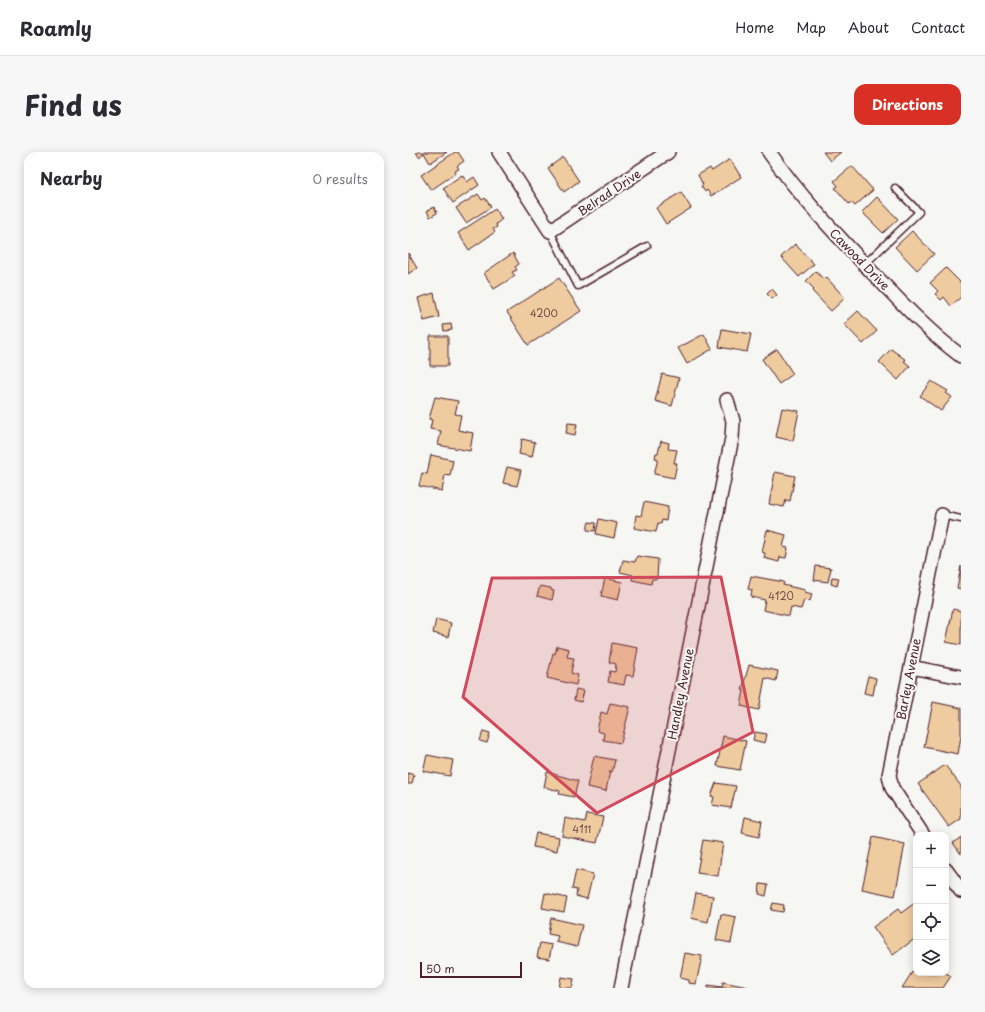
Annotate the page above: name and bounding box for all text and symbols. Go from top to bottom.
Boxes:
text: Roamly [20,14,92,42]
text: Home [735,17,774,38]
text: Map [796,17,826,38]
text: About [848,17,889,38]
text: Contact [911,17,965,38]
text: Find us [24,83,122,126]
button: Directions [854,84,961,125]
street label: Belrad Drive [574,164,644,220]
text: Nearby [40,165,102,191]
text: 0 results [313,169,368,188]
street label: Cawood Drive [826,224,894,294]
house number: 4200 [530,305,558,320]
house number: 4120 [768,588,794,603]
street label: Barley Avenue [891,636,925,721]
street label: Handley Avenue [662,646,698,741]
house number: 4111 [573,821,592,836]
map controls [913,832,949,976]
button: + [913,832,949,868]
button: − [913,868,949,904]
button: locate [913,904,949,940]
button: layers [913,940,949,976]
scale bar [420,960,522,979]
text: 50 m [426,960,455,977]

